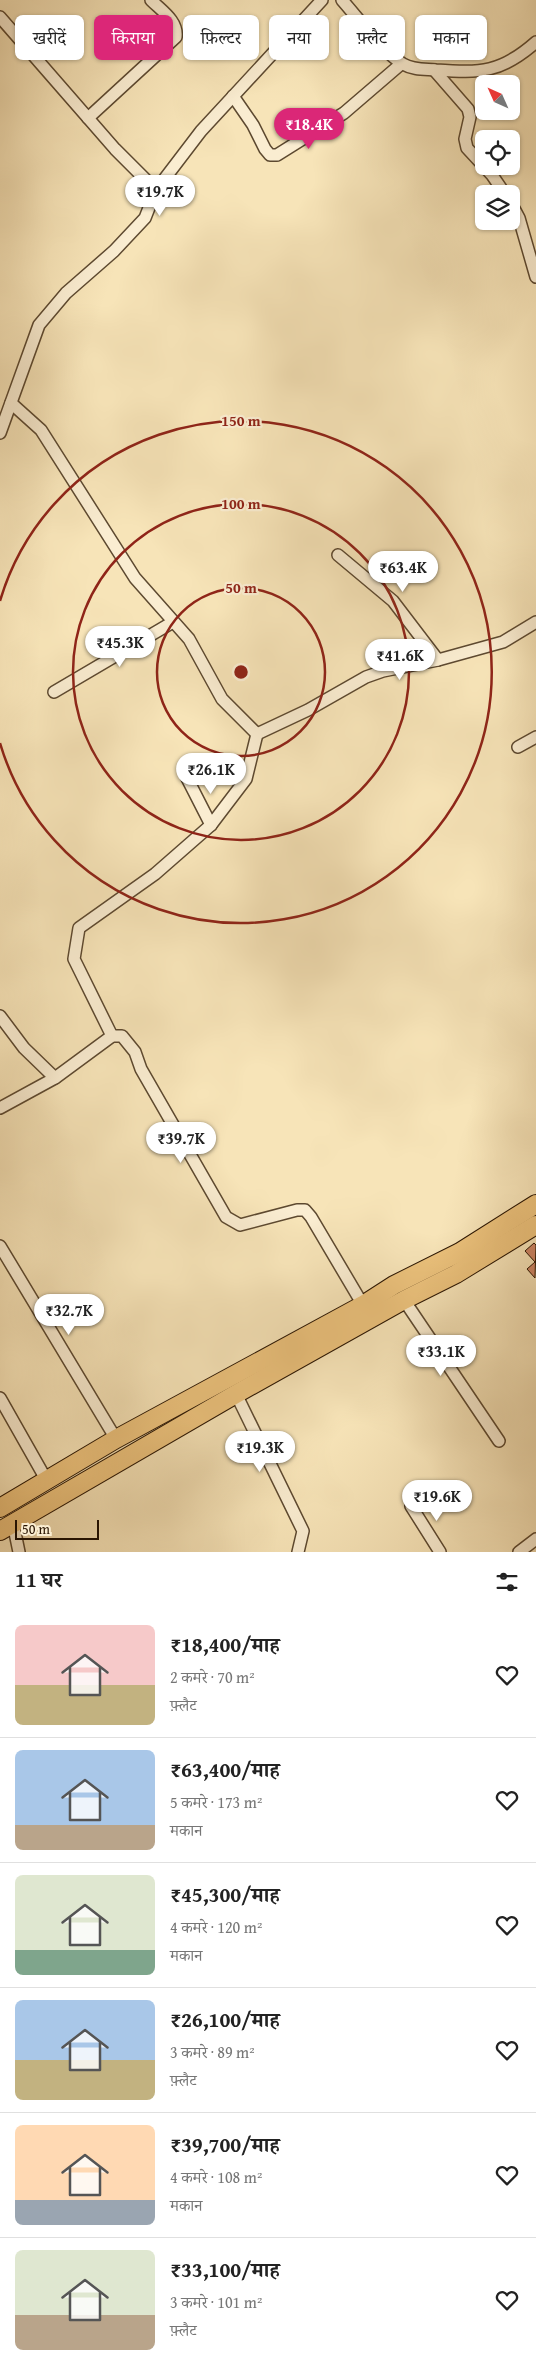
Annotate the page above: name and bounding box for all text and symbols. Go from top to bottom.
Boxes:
chip: खरीदें [15,15,84,60]
chip: किराया [94,15,173,60]
chip: फ़िल्टर [183,15,259,60]
chip: नया [269,15,329,60]
chip: फ़्लैट [339,15,405,60]
chip: मकान [415,15,487,60]
north arrow [475,75,520,120]
map controls [475,75,520,230]
pin: ₹18.4K [268,108,350,150]
text: ₹18.4K [285,112,333,136]
button: locate [475,130,520,175]
pin: ₹19.7K [119,174,201,217]
text: ₹19.7K [136,179,184,203]
button: layers [475,185,520,230]
text: 150 m [221,410,261,431]
text: 100 m [221,493,261,514]
pin: ₹63.4K [362,550,444,593]
text: ₹63.4K [379,555,427,579]
text: 50 m [225,577,257,598]
pin: ₹45.3K [79,626,161,668]
text: ₹45.3K [96,630,144,654]
pin: ₹41.6K [359,638,441,681]
text: ₹41.6K [376,643,424,667]
centre of rings [232,663,250,681]
pin: ₹26.1K [170,752,252,795]
text: ₹26.1K [187,757,235,781]
pin: ₹39.7K [140,1122,222,1164]
text: ₹39.7K [157,1126,205,1150]
pin: ₹32.7K [28,1294,110,1336]
text: ₹32.7K [45,1298,93,1322]
pin: ₹33.1K [400,1334,482,1377]
text: ₹33.1K [417,1339,465,1363]
pin: ₹19.3K [219,1430,301,1473]
text: ₹19.3K [236,1435,284,1459]
pin: ₹19.6K [396,1480,478,1522]
text: ₹19.6K [413,1484,461,1508]
scale bar [15,1517,99,1540]
text: 50 m [22,1519,50,1539]
text: 11 घर [15,1564,62,1595]
icon: filters [493,1568,521,1596]
text: ₹18,400/माह [170,1629,280,1660]
icon: home [55,1645,115,1705]
icon: heart [493,1661,521,1689]
text: 2 कमरे · 70 m² [170,1665,255,1689]
text: फ़्लैट [170,1693,197,1717]
text: ₹63,400/माह [170,1754,280,1785]
icon: home [55,1770,115,1830]
icon: heart [493,1786,521,1814]
text: 5 कमरे · 173 m² [170,1790,262,1814]
text: मकान [170,1818,202,1842]
text: ₹45,300/माह [170,1879,280,1910]
icon: home [55,1895,115,1955]
icon: heart [493,1911,521,1939]
text: 4 कमरे · 120 m² [170,1915,262,1939]
text: मकान [170,1943,202,1967]
text: ₹26,100/माह [170,2004,280,2035]
icon: home [55,2020,115,2080]
icon: heart [493,2036,521,2064]
text: 3 कमरे · 89 m² [170,2040,255,2064]
text: फ़्लैट [170,2068,197,2092]
text: ₹39,700/माह [170,2129,280,2160]
icon: home [55,2145,115,2205]
icon: heart [493,2161,521,2189]
text: 4 कमरे · 108 m² [170,2165,262,2189]
text: मकान [170,2193,202,2217]
text: ₹33,100/माह [170,2254,280,2285]
icon: home [55,2270,115,2330]
icon: heart [493,2286,521,2314]
text: 3 कमरे · 101 m² [170,2290,262,2314]
text: फ़्लैट [170,2318,197,2342]

